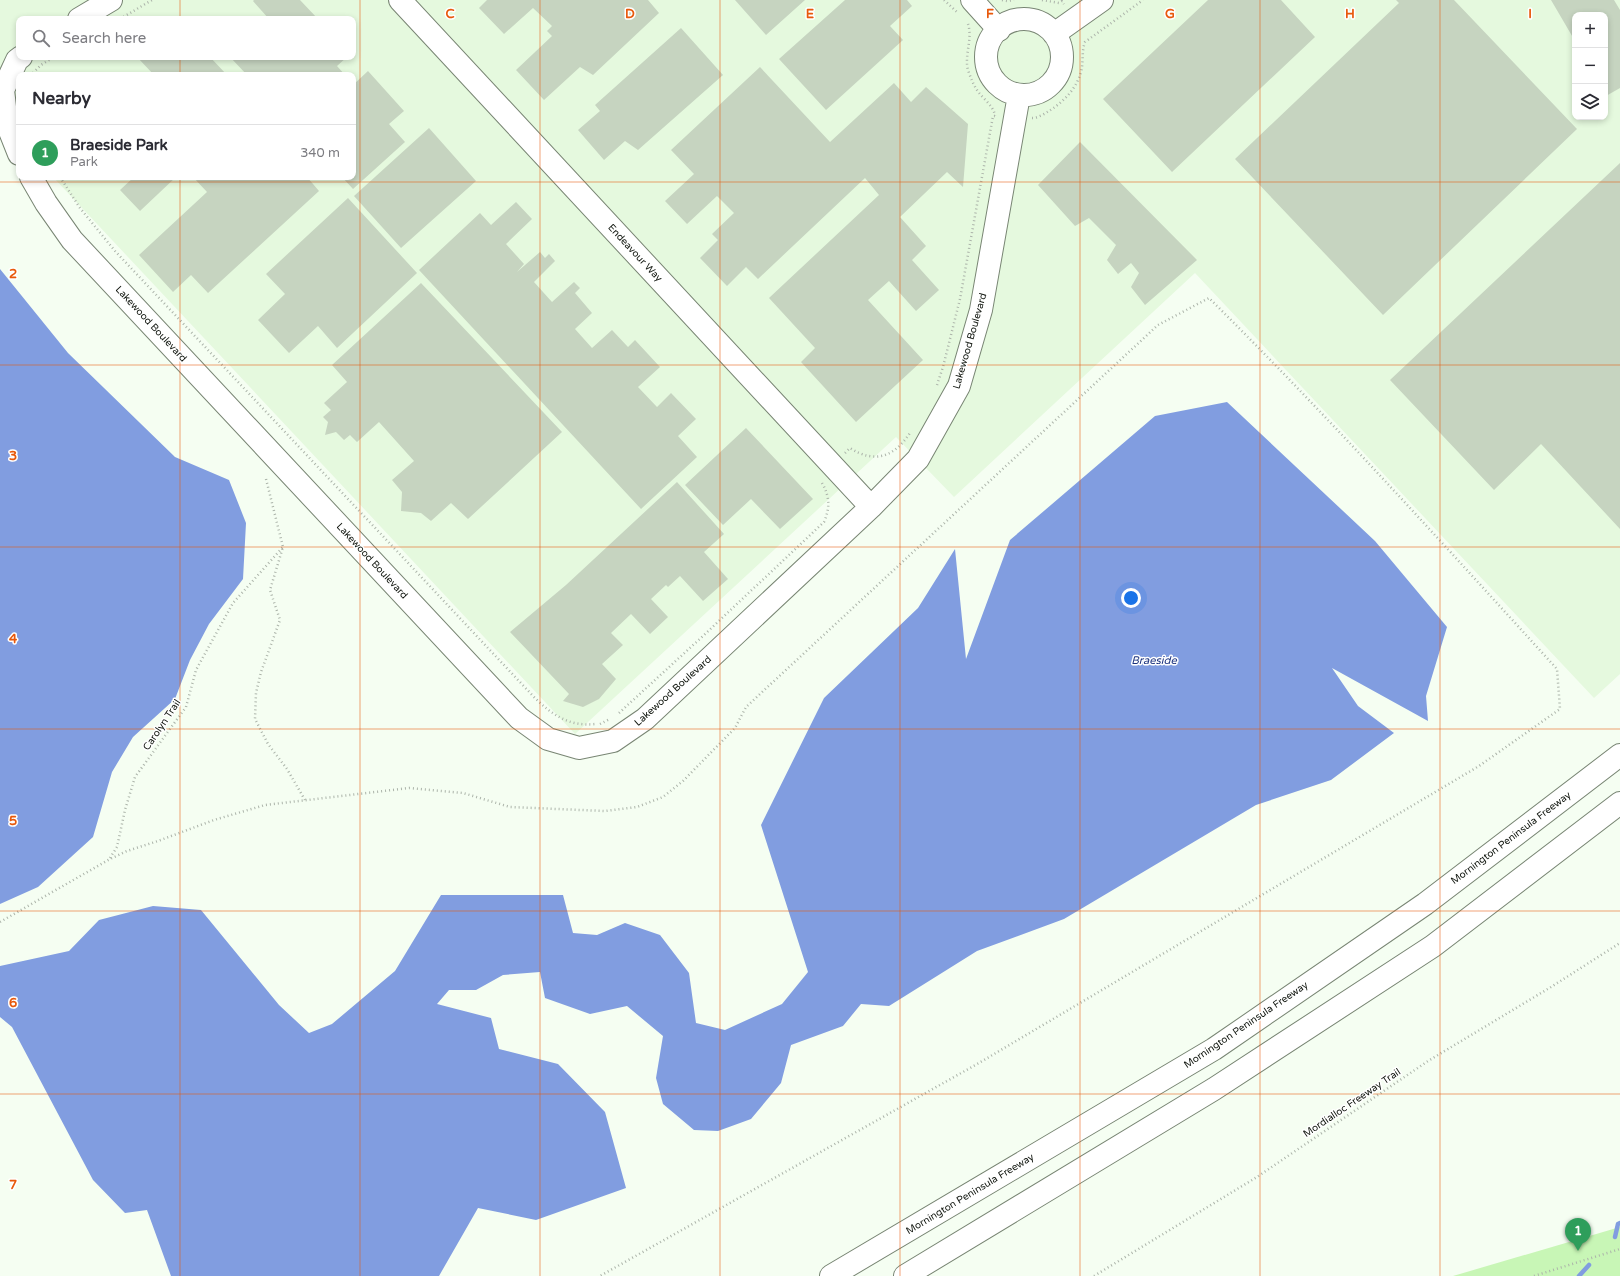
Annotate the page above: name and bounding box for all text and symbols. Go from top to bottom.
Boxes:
text: C [445,6,455,22]
text: D [625,6,635,22]
text: E [806,6,814,22]
text: F [986,6,994,22]
text: G [1165,6,1175,22]
text: H [1345,6,1355,22]
text: I [1528,6,1532,22]
map controls [1572,12,1608,120]
button: + [1572,12,1608,48]
search box [16,16,356,60]
icon: search [30,27,52,49]
text: Search here [62,29,146,47]
button: − [1572,48,1608,84]
button: layers [1572,84,1608,120]
text: Nearby [32,88,91,109]
text: Braeside Park [70,136,168,154]
text: 1 [41,145,49,161]
text: 340 m [300,145,340,161]
text: Park [70,154,98,170]
street label: Endeavour Way [605,222,665,285]
text: 2 [9,266,17,282]
street label: Lakewood Boulevard [113,284,189,364]
street label: Lakewood Boulevard [951,292,989,390]
text: 3 [9,448,17,464]
street label: Lakewood Boulevard [334,521,410,601]
your location [1121,588,1141,608]
text: 4 [9,631,18,647]
street label: Lakewood Boulevard [632,653,714,729]
water label: Braeside [1131,654,1177,667]
street label: Carolyn Trail [141,697,183,753]
street label: Mornington Peninsula Freeway [1449,789,1574,887]
text: 5 [9,813,17,829]
street label: Mornington Peninsula Freeway [1182,979,1311,1071]
text: 6 [9,995,17,1011]
street label: Mordialloc Freeway Trail [1301,1066,1403,1140]
street label: Mornington Peninsula Freeway [904,1151,1037,1237]
text: 7 [9,1177,17,1193]
pin: 1 [1565,1218,1591,1251]

